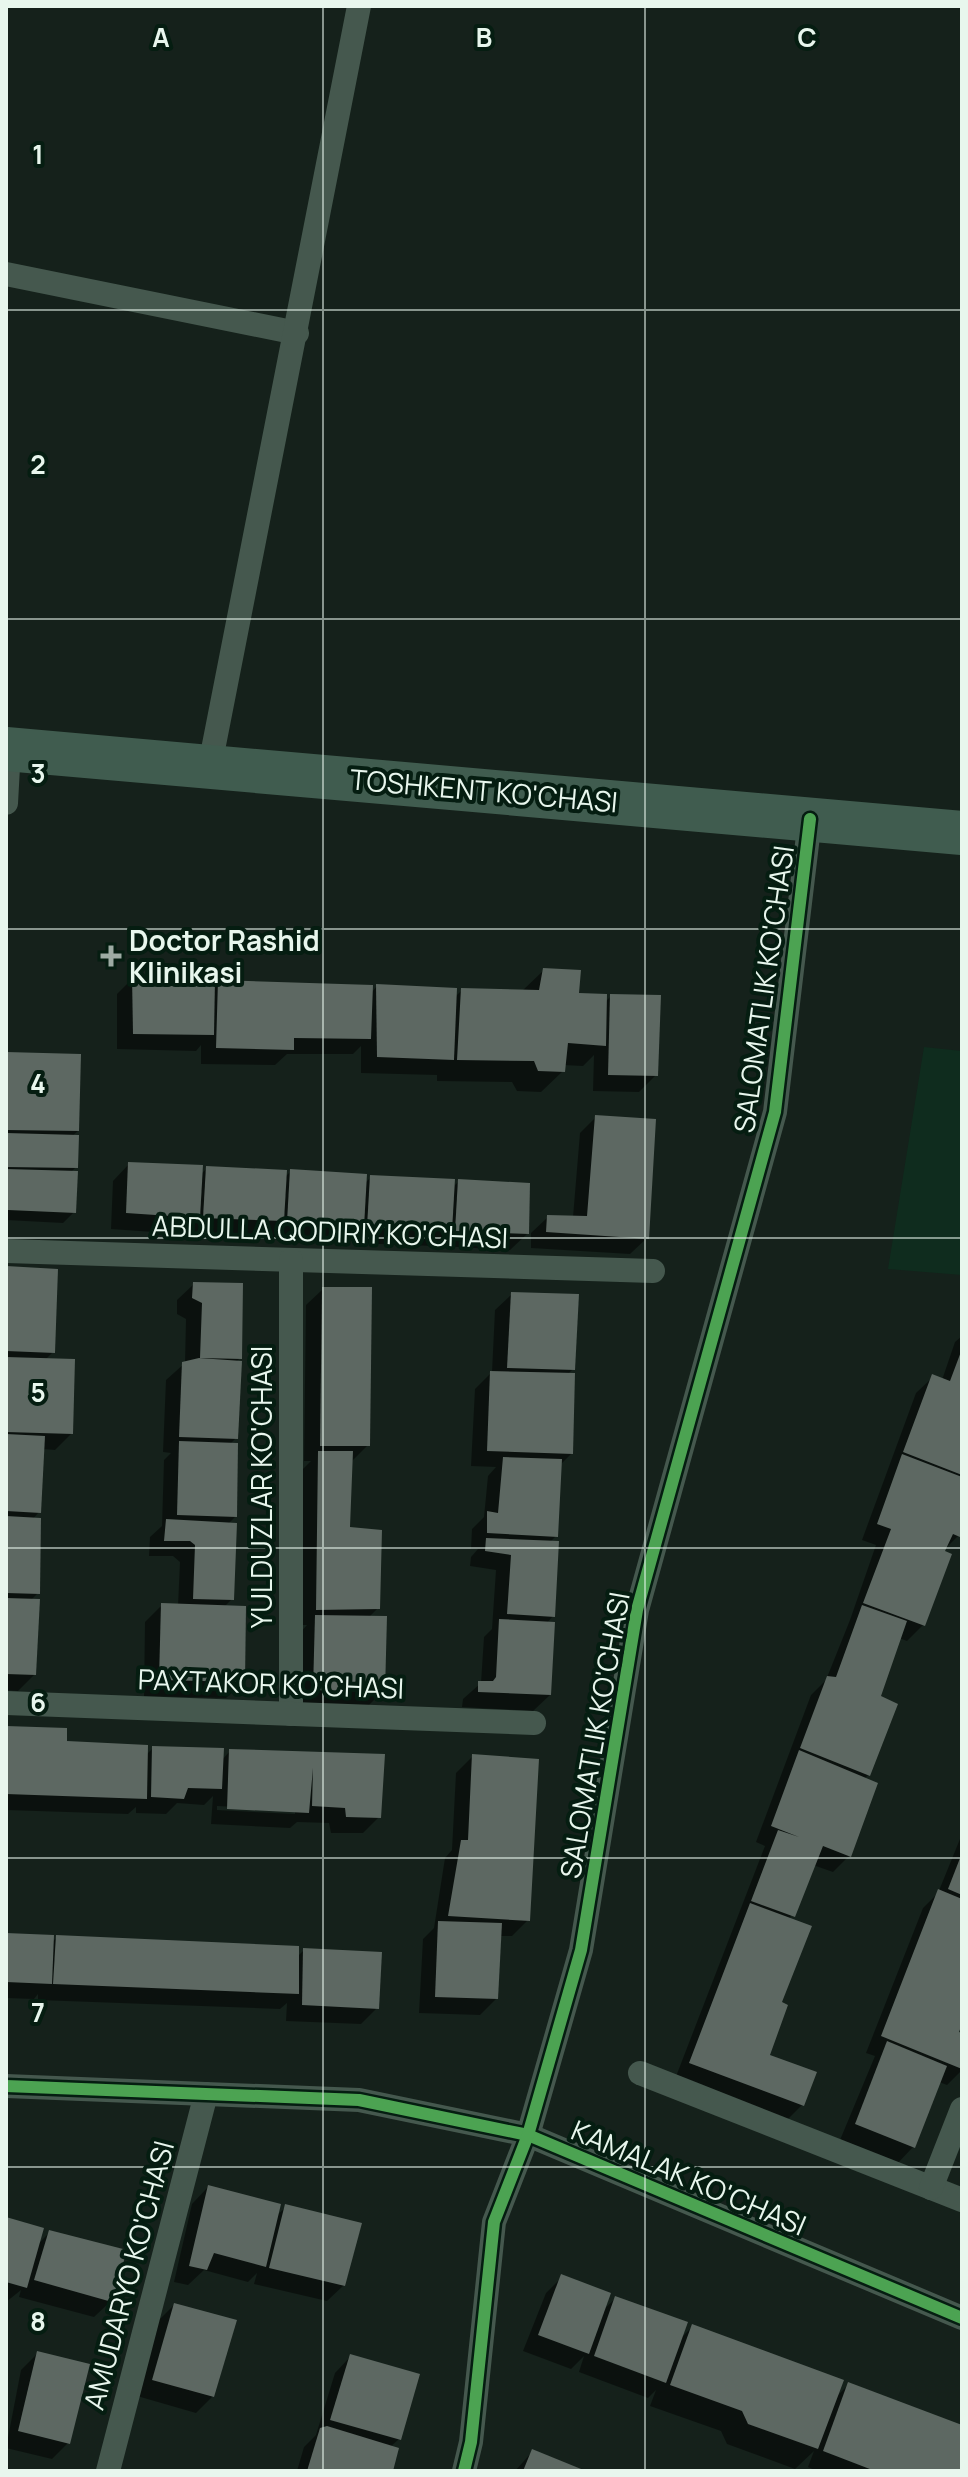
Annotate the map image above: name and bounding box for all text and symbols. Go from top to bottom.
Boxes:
text: A [152,19,170,55]
text: B [476,19,492,55]
text: C [797,19,817,55]
text: 1 [32,136,44,172]
text: 2 [30,446,46,482]
text: 3 [30,755,46,791]
street label: TOSHKENT KO'CHASI [349,759,619,821]
street label: SALOMATLIK KO'CHASI [724,843,802,1135]
place label: Doctor Rashid Klinikasi [129,921,320,991]
marker: Doctor Rashid Klinikasi [100,945,122,967]
text: 4 [30,1065,46,1101]
street label: ABDULLA QODIRIY KO'CHASI [151,1206,509,1256]
street label: YULDUZLAR KO'CHASI [242,1346,280,1628]
text: 5 [30,1374,46,1410]
street label: SALOMATLIK KO'CHASI [550,1589,638,1881]
street label: PAXTAKOR KO'CHASI [137,1659,405,1707]
text: 6 [30,1684,46,1720]
text: 7 [31,1994,45,2030]
street label: KAMALAK KO'CHASI [566,2110,812,2244]
street label: AMUDARYO KO'CHASI [74,2136,182,2414]
text: 8 [30,2303,46,2339]

